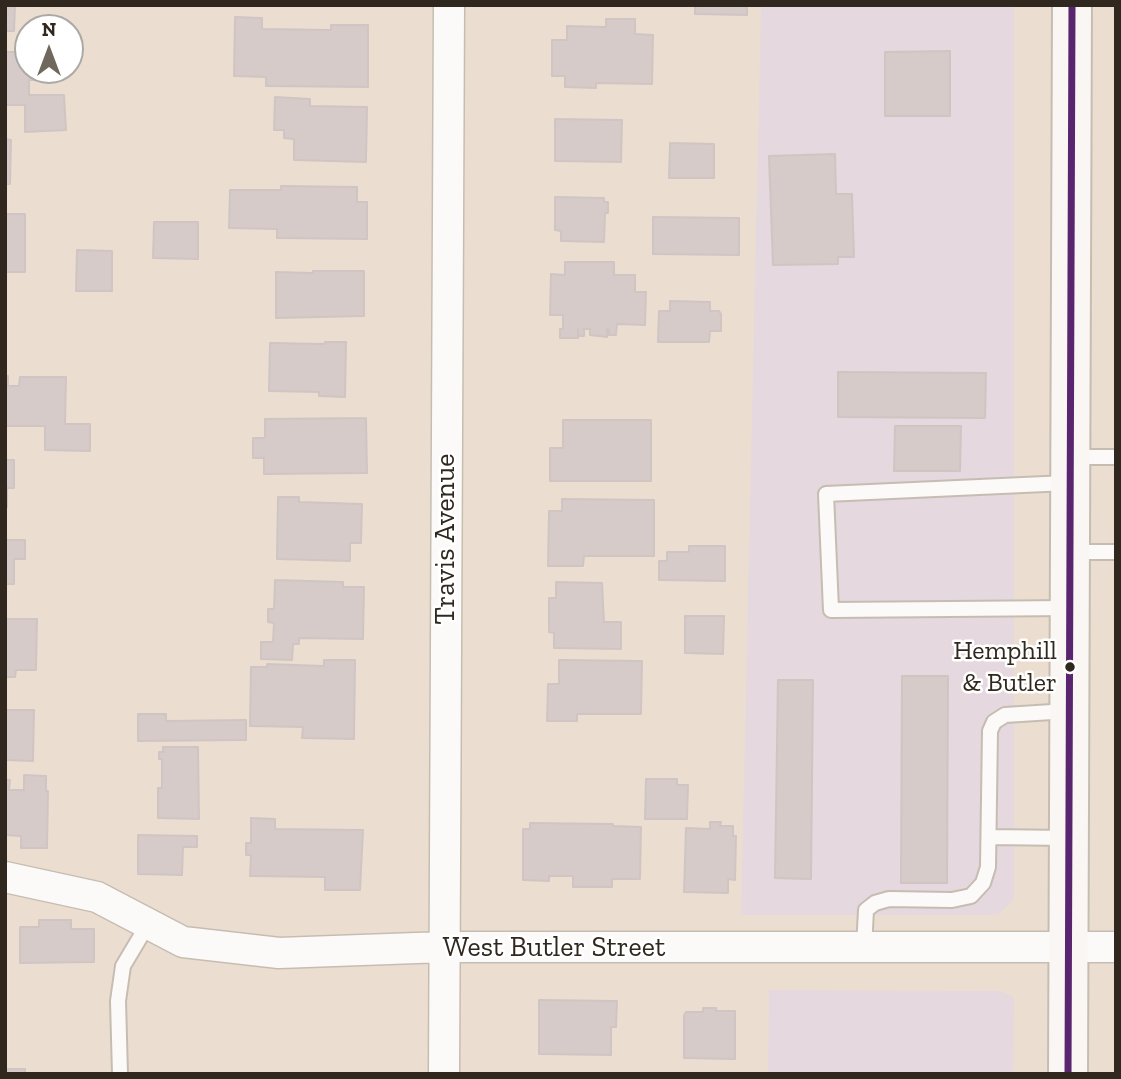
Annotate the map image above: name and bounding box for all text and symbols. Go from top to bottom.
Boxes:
north arrow [14,14,84,84]
text: N [42,18,56,41]
street label: Travis Avenue [429,453,463,625]
place label: Hemphill & Butler [953,636,1057,698]
marker: Hemphill & Butler [1063,660,1077,674]
street label: West Butler Street [443,931,665,965]

